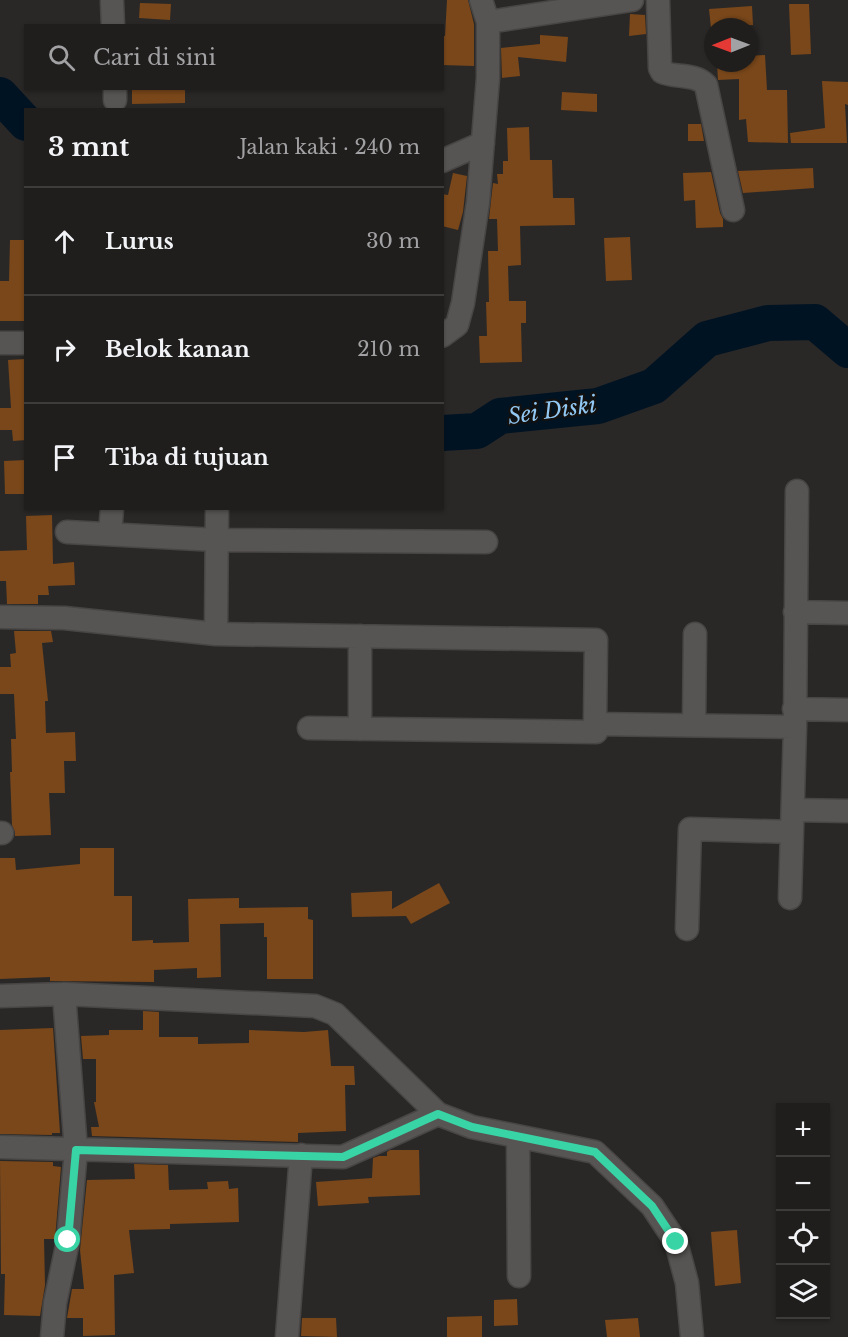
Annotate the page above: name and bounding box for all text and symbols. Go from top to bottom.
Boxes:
north arrow [704,18,758,72]
search box [24,24,444,90]
icon: search [45,41,78,74]
text: Cari di sini [93,44,216,71]
text: 3 mnt [48,131,129,163]
text: Jalan kaki · 240 m [239,135,420,159]
icon: ahead [48,225,81,258]
text: Lurus [105,228,174,255]
text: 30 m [366,229,420,253]
icon: right [48,333,81,366]
text: Belok kanan [105,336,250,363]
text: 210 m [357,337,420,361]
water label: Sei Diski [506,391,599,430]
icon: arrive [48,441,81,474]
text: Tiba di tujuan [105,444,269,471]
map controls [776,1103,830,1319]
button: + [776,1103,830,1157]
button: − [776,1157,830,1211]
button: locate [776,1211,830,1265]
route start [54,1226,80,1252]
route end [662,1228,688,1254]
button: layers [776,1265,830,1319]

